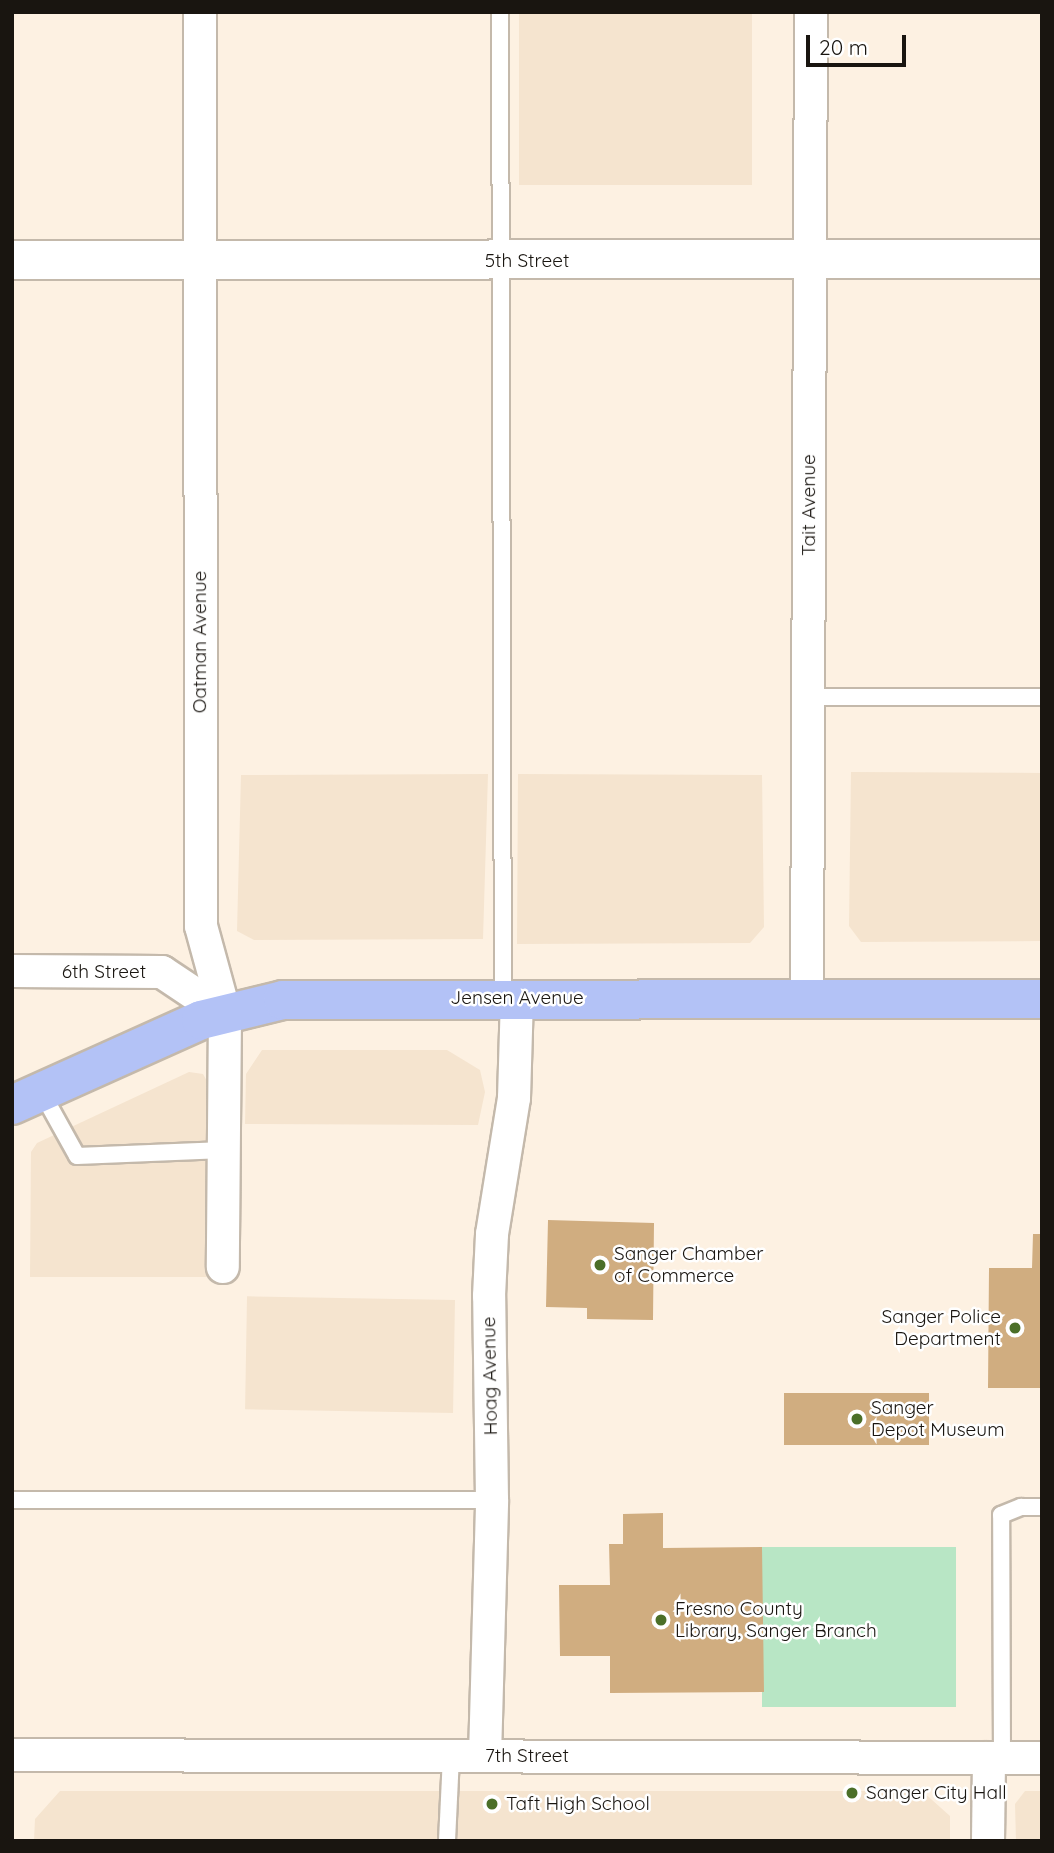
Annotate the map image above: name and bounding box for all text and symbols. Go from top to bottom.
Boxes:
scale bar [809,21,909,65]
text: 20 m [819,34,868,60]
street label: 5th Street [485,250,569,272]
street label: Tait Avenue [798,454,820,556]
street label: Oatman Avenue [189,571,211,713]
street label: 6th Street [62,961,146,983]
street label: Jensen Avenue [450,987,584,1009]
place label: Sanger Chamber of Commerce [614,1243,763,1287]
marker: Sanger Chamber of Commerce [592,1257,608,1273]
place label: Sanger Police Department [881,1306,1001,1350]
street label: Hoag Avenue [478,1316,502,1436]
marker: Sanger Police Department [1007,1320,1023,1336]
place label: Sanger Depot Museum [871,1397,1004,1441]
marker: Sanger Depot Museum [849,1411,865,1427]
place label: Fresno County Library, Sanger Branch [675,1598,877,1642]
marker: Fresno County Library, Sanger Branch [653,1612,669,1628]
street label: 7th Street [485,1745,569,1767]
place label: Sanger City Hall [866,1782,1007,1804]
marker: Sanger City Hall [844,1785,860,1801]
place label: Taft High School [506,1793,650,1815]
marker: Taft High School [484,1796,500,1812]

